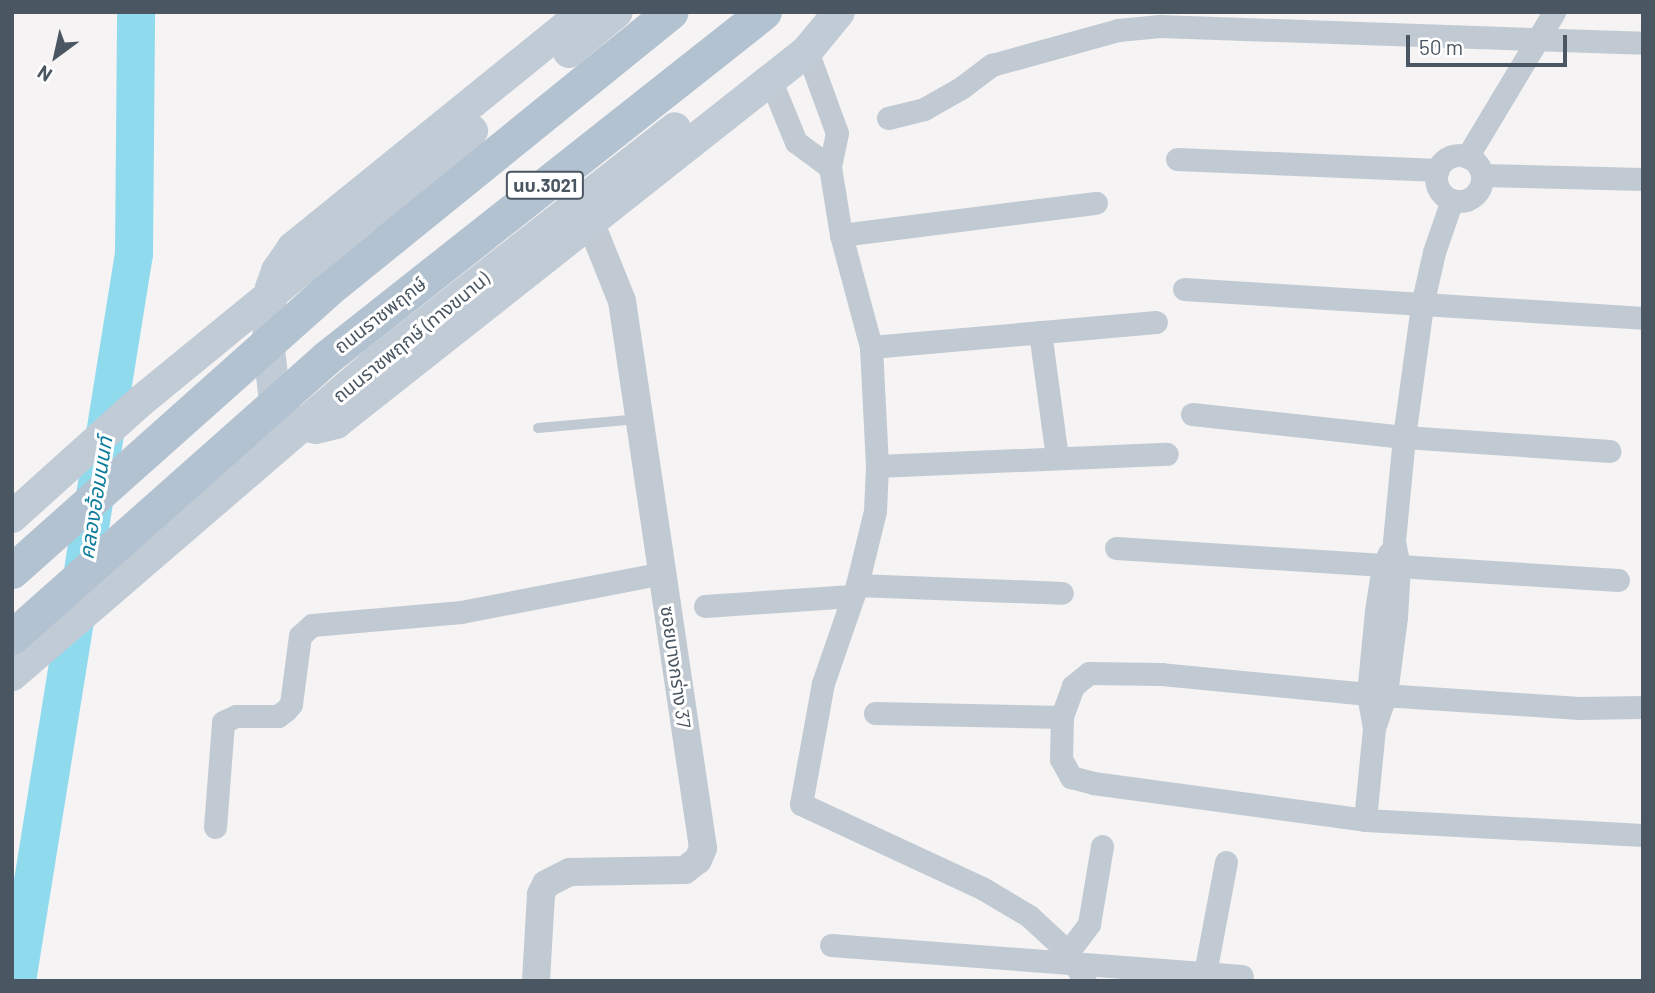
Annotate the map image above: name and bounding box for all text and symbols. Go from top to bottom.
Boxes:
north arrow [21,21,91,91]
scale bar [1410,21,1571,65]
text: 50 m [1419,34,1463,59]
text: N [33,61,56,87]
road number: นบ.3021 [505,170,585,200]
street label: ถนนราชพฤกษ์ (ทางขนาน) [328,267,494,407]
street label: ถนนราชพฤกษ์ [329,272,431,358]
water label: คลองอ้อมนนท์ [73,435,117,561]
street label: ซอยบางกร่าง 37 [656,604,696,730]

